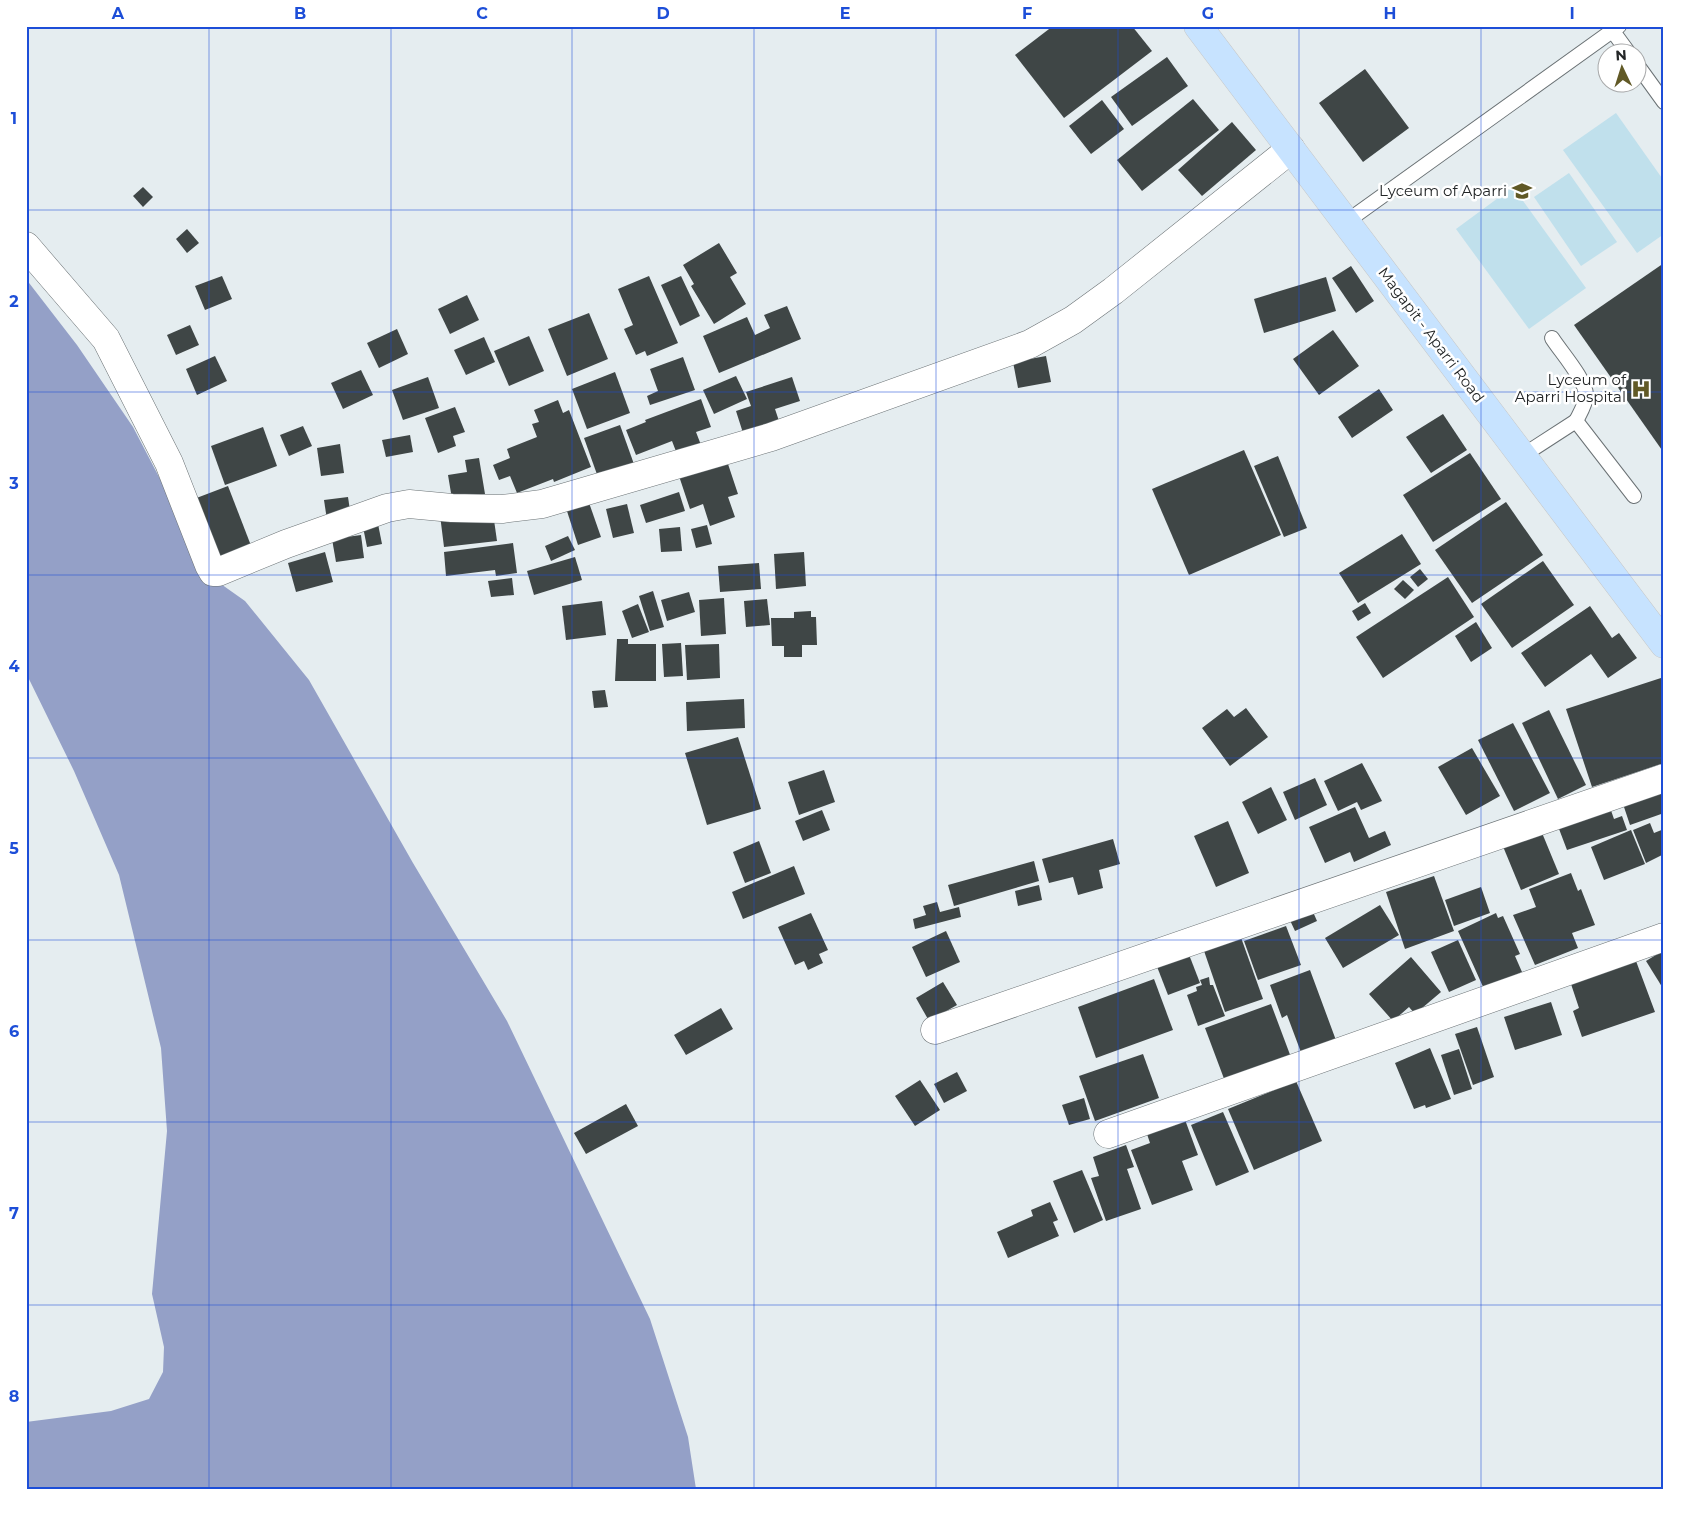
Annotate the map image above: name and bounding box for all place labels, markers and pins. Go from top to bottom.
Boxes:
school or university icon: Lyceum of Aparri [1511,180,1533,202]
place label: Lyceum of Aparri [1379,181,1507,200]
place label: Lyceum of Aparri Hospital [1515,370,1627,406]
hospital icon: Lyceum of Aparri Hospital [1630,378,1652,400]

